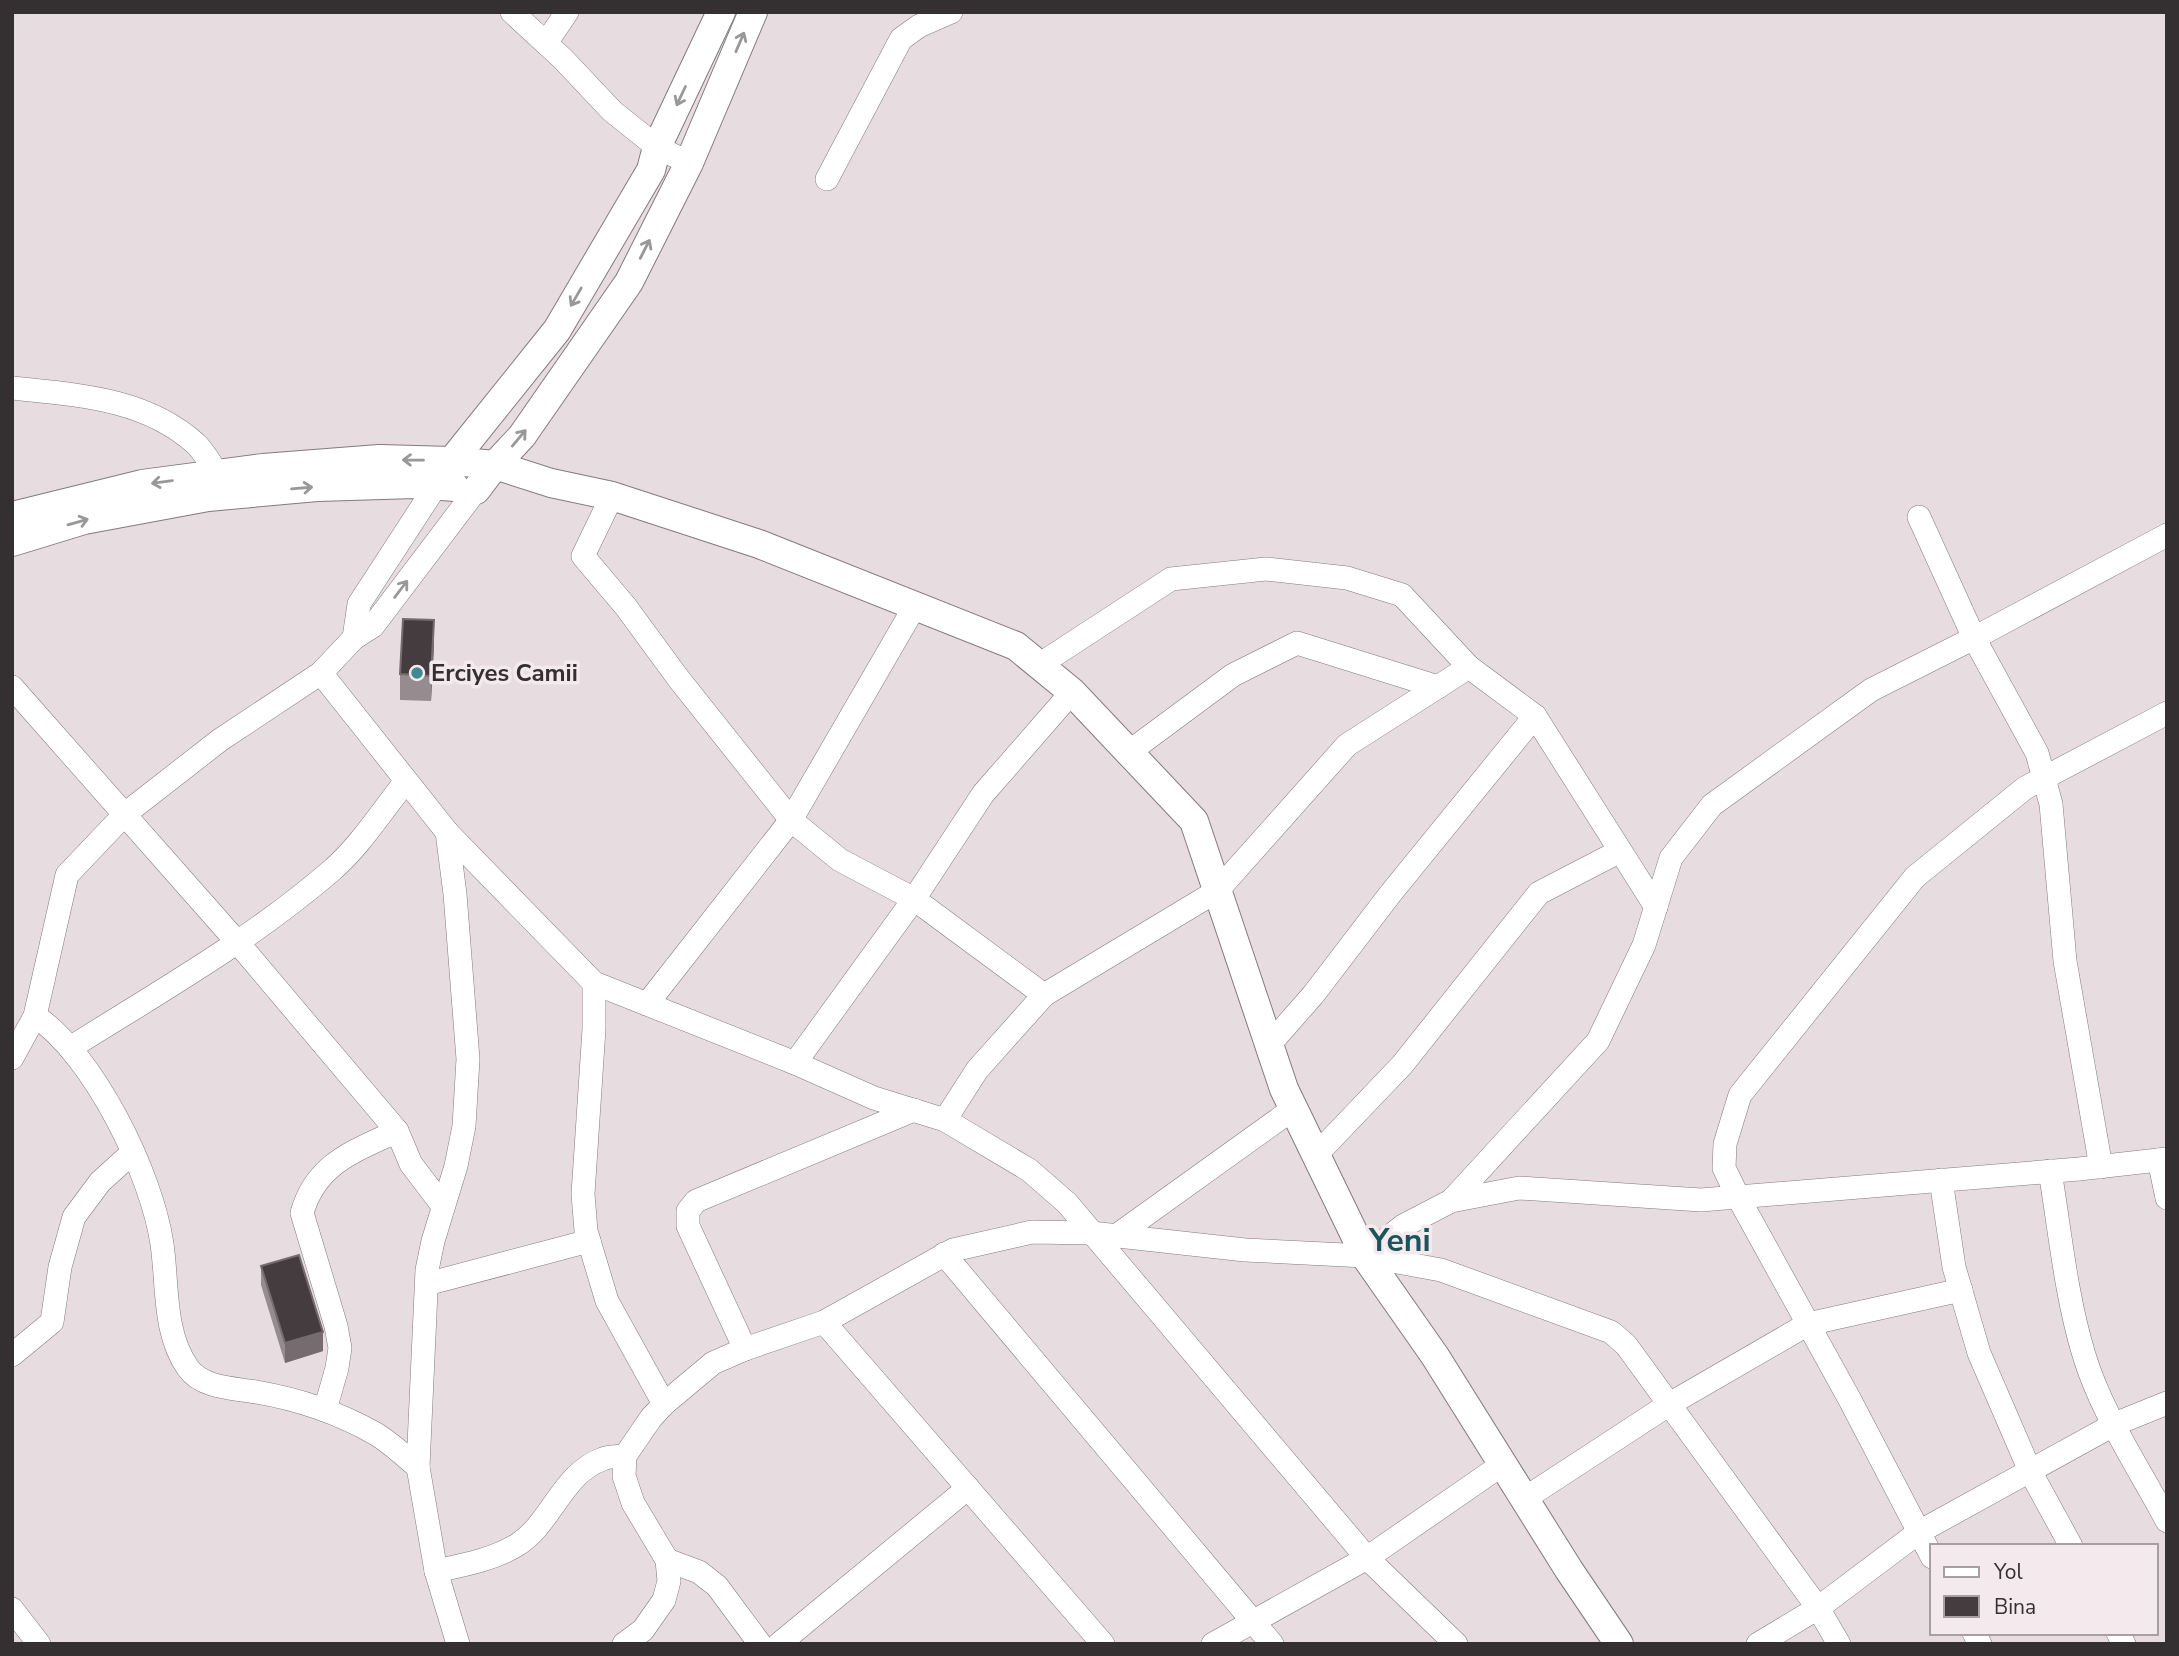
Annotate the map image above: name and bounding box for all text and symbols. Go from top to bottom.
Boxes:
one-way arrow [735,32,748,54]
one-way arrow [674,85,687,106]
one-way arrow [639,239,653,260]
one-way arrow [569,287,583,307]
one-way arrow [511,429,527,447]
one-way arrow [402,453,425,467]
one-way arrow [151,475,174,488]
one-way arrow [290,481,313,494]
one-way arrow [66,515,88,528]
one-way arrow [393,581,408,599]
place label: Erciyes Camii [431,657,578,689]
marker: Erciyes Camii [409,665,425,681]
district label: Yeni [1368,1219,1431,1262]
legend [1930,1544,2158,1635]
text: Yol [1993,1558,2024,1586]
text: Bina [1994,1593,2036,1621]

